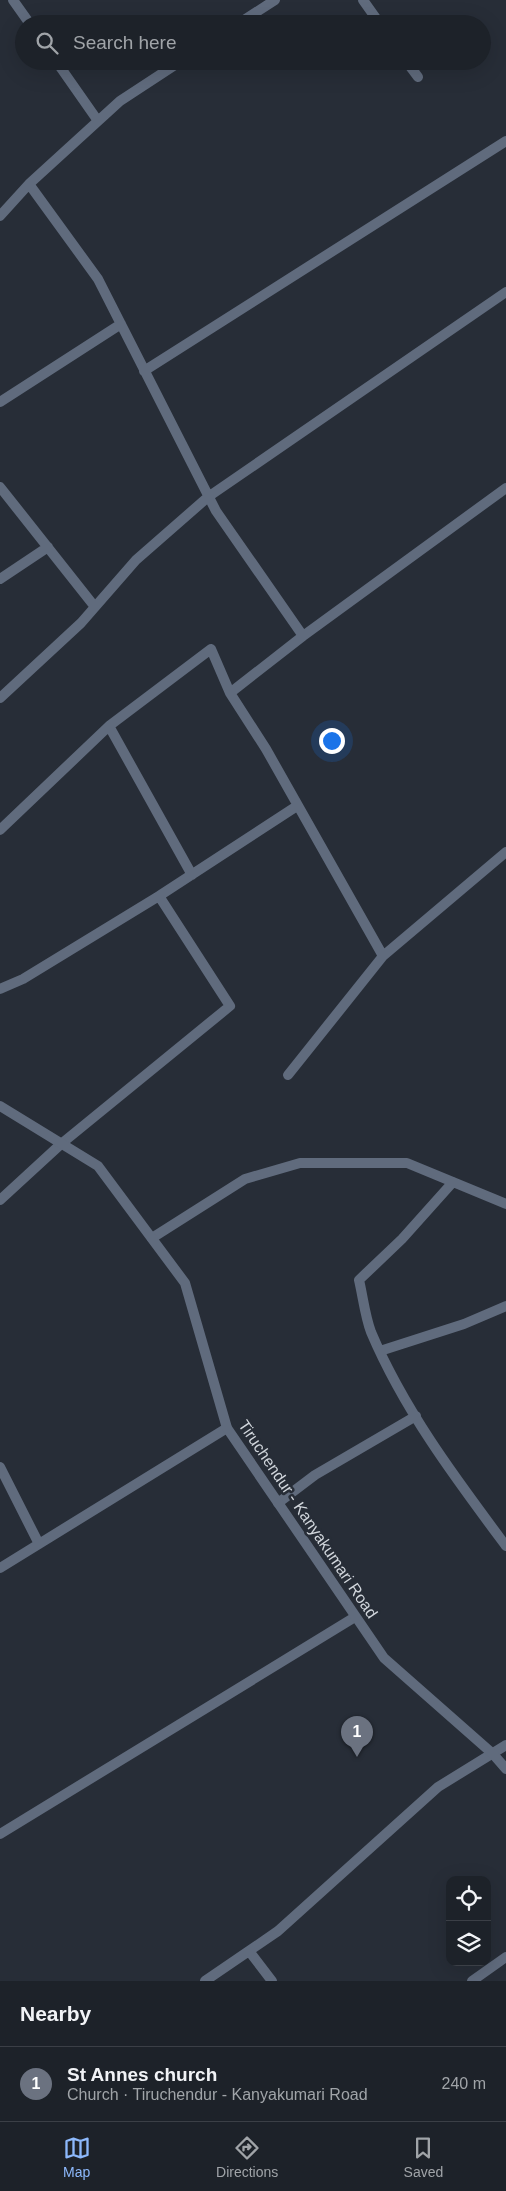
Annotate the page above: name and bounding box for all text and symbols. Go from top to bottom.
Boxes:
search box [15,15,491,70]
icon: search [33,29,61,57]
text: Search here [73,32,177,53]
your location [319,728,345,754]
street label: Tiruchendur - Kanyakumari Road [235,1417,381,1621]
pin: 1 [341,1716,373,1757]
map controls [446,1876,491,1966]
button: locate [446,1876,491,1921]
button: layers [446,1921,491,1966]
text: Nearby [20,2002,91,2025]
text: St Annes church [67,2064,217,2085]
text: 1 [32,2075,40,2092]
text: 240 m [442,2075,486,2092]
text: Church · Tiruchendur - Kanyakumari Road [67,2086,368,2103]
tab: Map [63,2134,91,2180]
tab: Directions [216,2134,278,2180]
tab: Saved [404,2134,443,2180]

